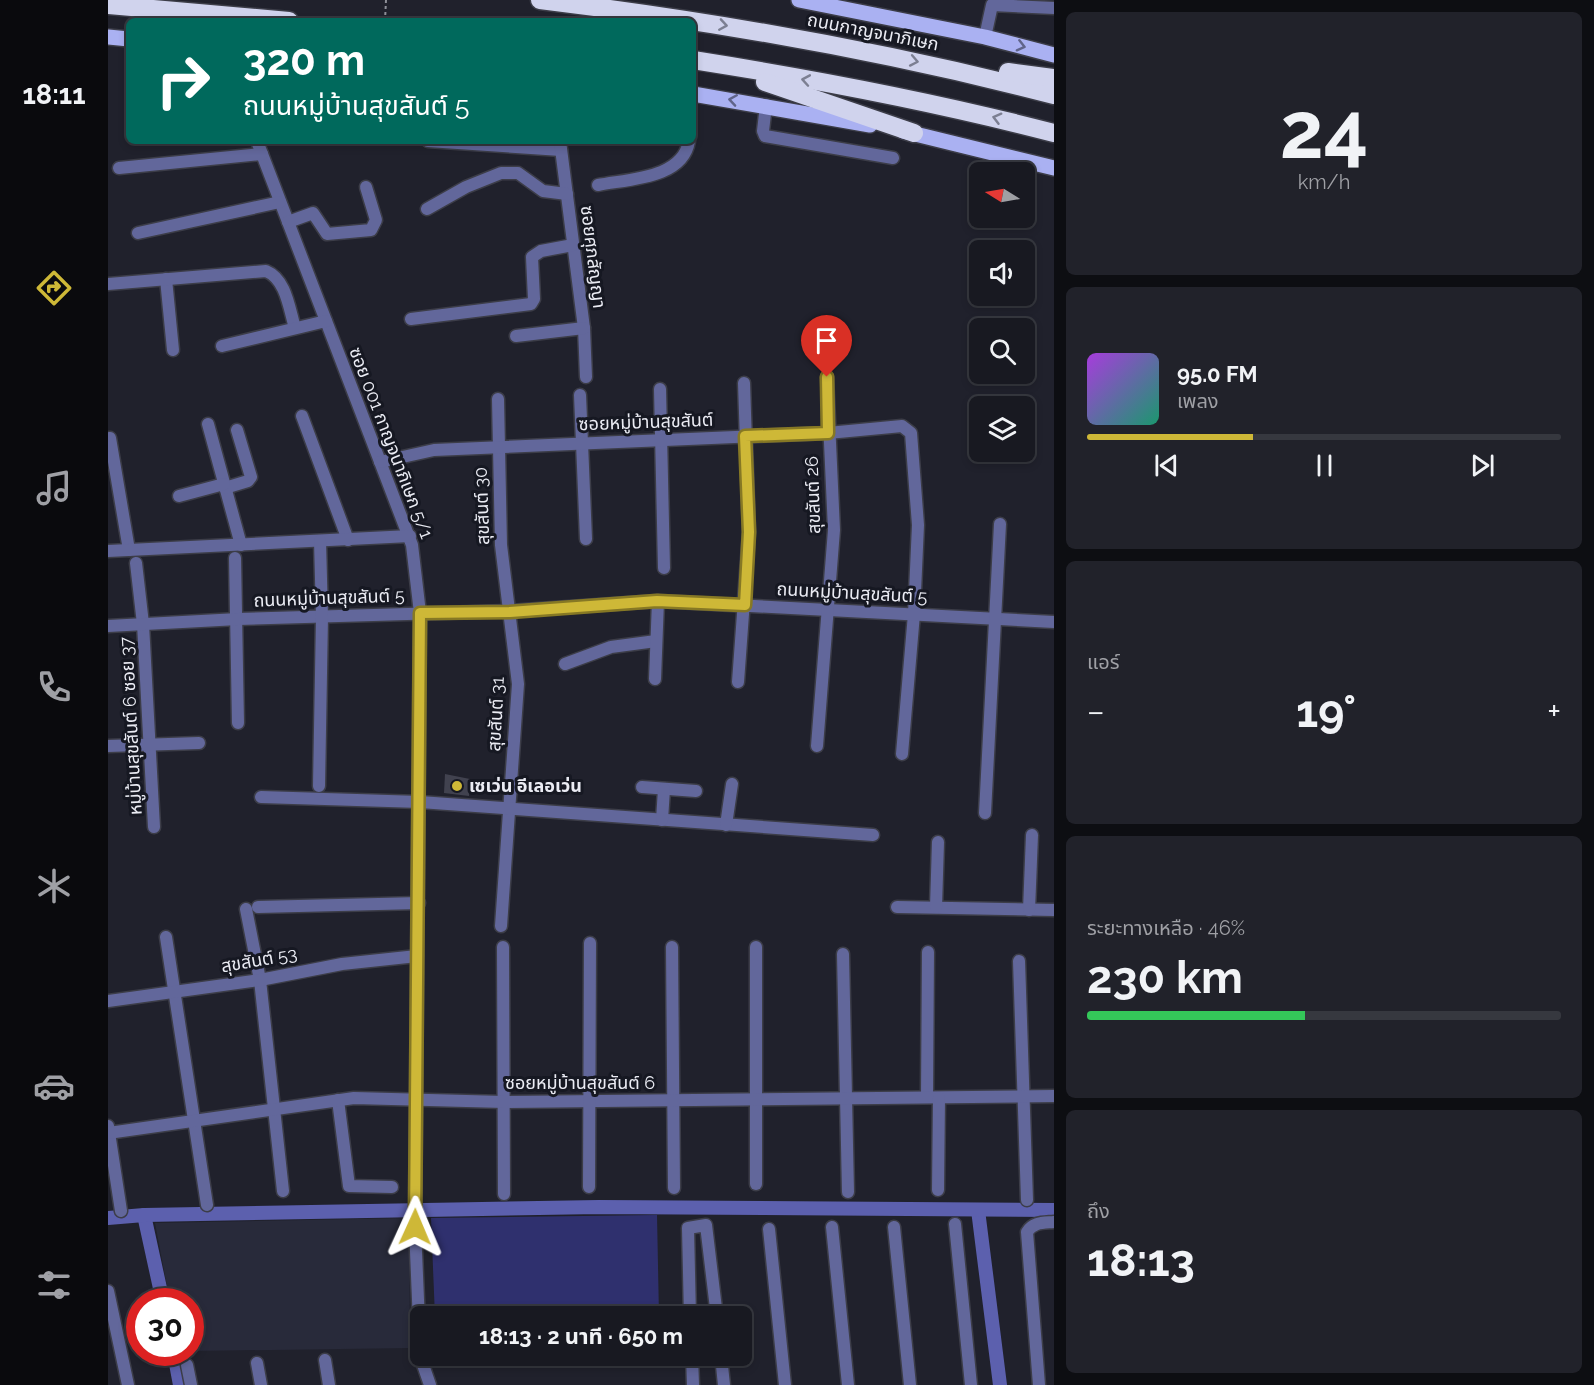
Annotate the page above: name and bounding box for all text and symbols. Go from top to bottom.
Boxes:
street label: ถนนกาญจนาภิเษก [806,8,941,55]
one-way arrow [718,19,727,31]
text: 320 m [243,36,365,85]
one-way arrow [1015,39,1026,51]
icon: right [144,42,222,120]
one-way arrow [909,54,919,67]
one-way arrow [802,74,812,87]
text: 18:11 [23,79,86,110]
text: 24 [1280,85,1368,176]
text: ถนนหมู่บ้านสุขสันต์ 5 [243,90,470,121]
one-way arrow [728,94,737,106]
one-way arrow [993,113,1003,125]
north arrow [969,162,1035,228]
map controls [969,162,1035,462]
text: km/h [1298,170,1350,194]
street label: ซอยศุภสัญญา [576,204,610,310]
button: sound [969,240,1035,306]
icon: directions [33,267,75,309]
pin [801,315,852,377]
button: search [969,318,1035,384]
icon: arrive [810,324,843,357]
street label: ซอย 001 กาญจนาภิเษก 5/1 [345,344,438,542]
text: 95.0 FM [1177,361,1258,387]
text: เพลง [1177,389,1219,413]
button: layers [969,396,1035,462]
street label: ซอยหมู่บ้านสุขสันต์ [578,409,714,436]
icon: previous [1150,449,1183,482]
icon: pause [1308,449,1341,482]
icon: next [1466,449,1499,482]
street label: สุขสันต์ 26 [801,456,825,534]
icon: music [33,467,75,509]
street label: สุขสันต์ 30 [470,467,494,545]
street label: ถนนหมู่บ้านสุขสันต์ 5 [776,578,928,609]
street label: ถนนหมู่บ้านสุขสันต์ 5 [253,584,405,613]
street label: หมู่บ้านสุขสันต์ 6 ซอย 37 [115,636,148,816]
text: แอร์ [1087,650,1119,674]
icon: phone [33,666,75,708]
street label: สุขสันต์ 31 [483,676,509,752]
text: 19° [1296,685,1356,738]
text: − [1087,692,1105,731]
text: + [1547,692,1561,731]
place label: เซเว่น อีเลอเว่น [469,775,582,796]
marker: เซเว่น อีเลอเว่น [450,779,464,793]
icon: climate [33,865,75,907]
text: ระยะทางเหลือ · 46% [1087,916,1245,940]
street label: สุขสันต์ 53 [219,942,299,978]
text: 230 km [1087,951,1243,1004]
icon: car [33,1065,75,1107]
street label: ซอยหมู่บ้านสุขสันต์ 6 [505,1072,655,1095]
position arrow [383,1195,447,1259]
text: ถึง [1087,1199,1110,1223]
text: 18:13 [1087,1234,1195,1287]
icon: filters [33,1264,75,1306]
speed limit sign: 30 [126,1288,204,1366]
text: 18:13 · 2 นาที · 650 m [479,1323,683,1349]

